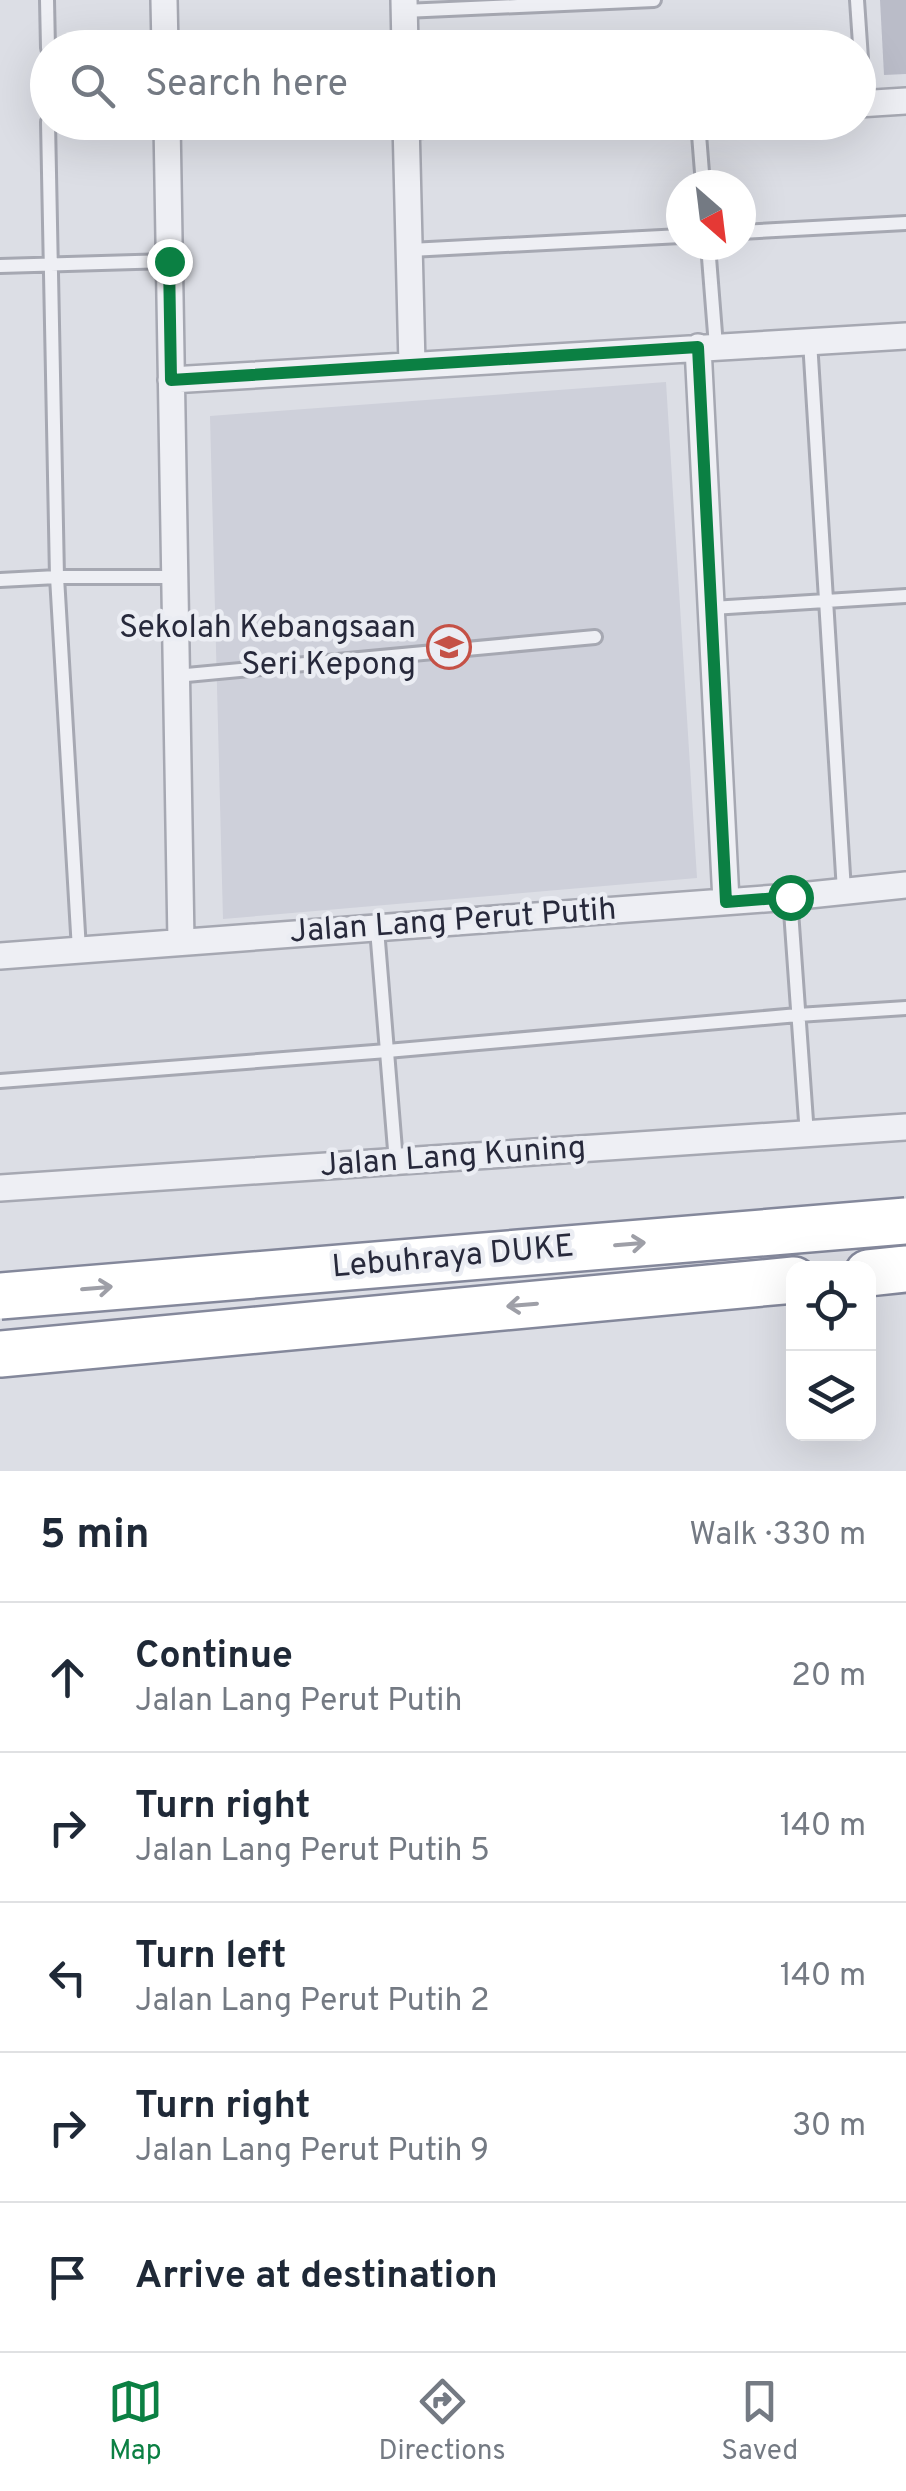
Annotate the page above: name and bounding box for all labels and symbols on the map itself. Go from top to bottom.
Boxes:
north arrow [666,170,756,260]
route end [147,239,193,285]
place label: Sekolah Kebangsaan Seri Kepong [119,609,416,686]
school or university icon: Sekolah Kebangsaan Seri Kepong [426,624,472,670]
route start [768,875,814,921]
street label: Jalan Lang Perut Putih [288,891,618,953]
street label: Jalan Lang Kuning [319,1129,587,1187]
street label: Lebuhraya DUKE [330,1227,576,1289]
one-way arrow [614,1234,646,1253]
one-way arrow [81,1278,113,1297]
one-way arrow [507,1296,539,1315]

